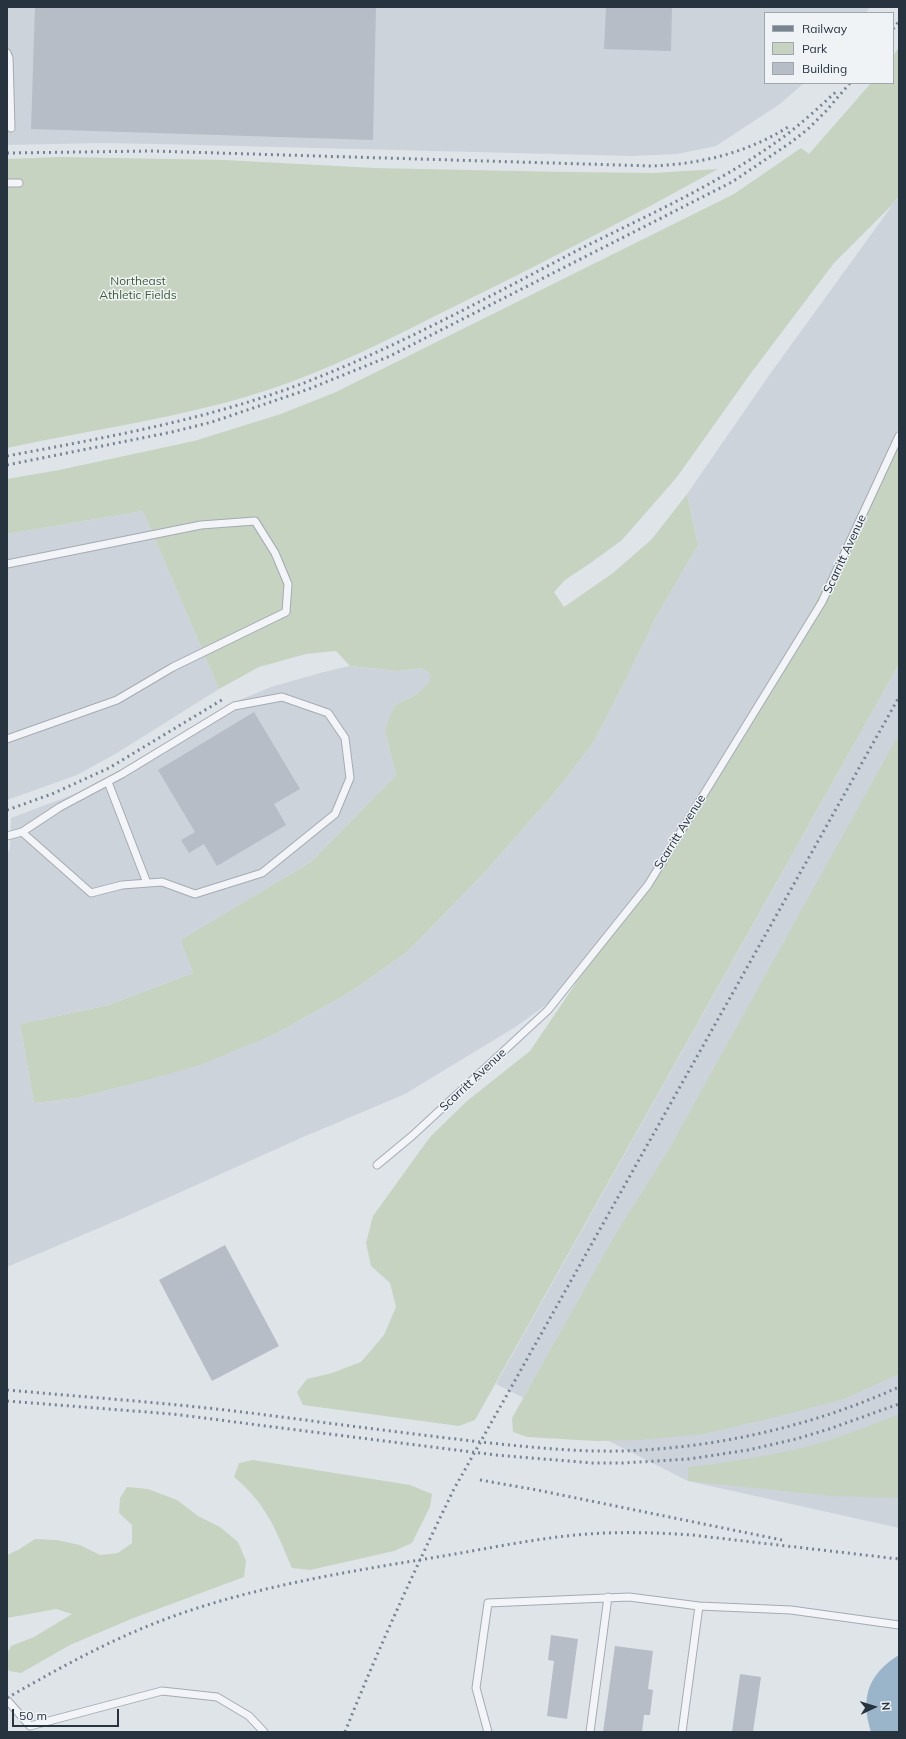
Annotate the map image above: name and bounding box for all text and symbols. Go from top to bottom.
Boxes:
legend [764,12,894,84]
text: Railway [802,21,847,36]
text: Park [802,41,827,56]
text: Building [802,61,847,76]
park label: Northeast Athletic Fields [99,274,177,302]
street label: Scarritt Avenue [820,512,870,596]
street label: Scarritt Avenue [651,792,709,872]
street label: Scarritt Avenue [437,1046,509,1114]
north arrow [854,1687,894,1727]
scale bar [14,1701,121,1727]
text: N [879,1702,893,1711]
text: 50 m [19,1708,47,1723]

